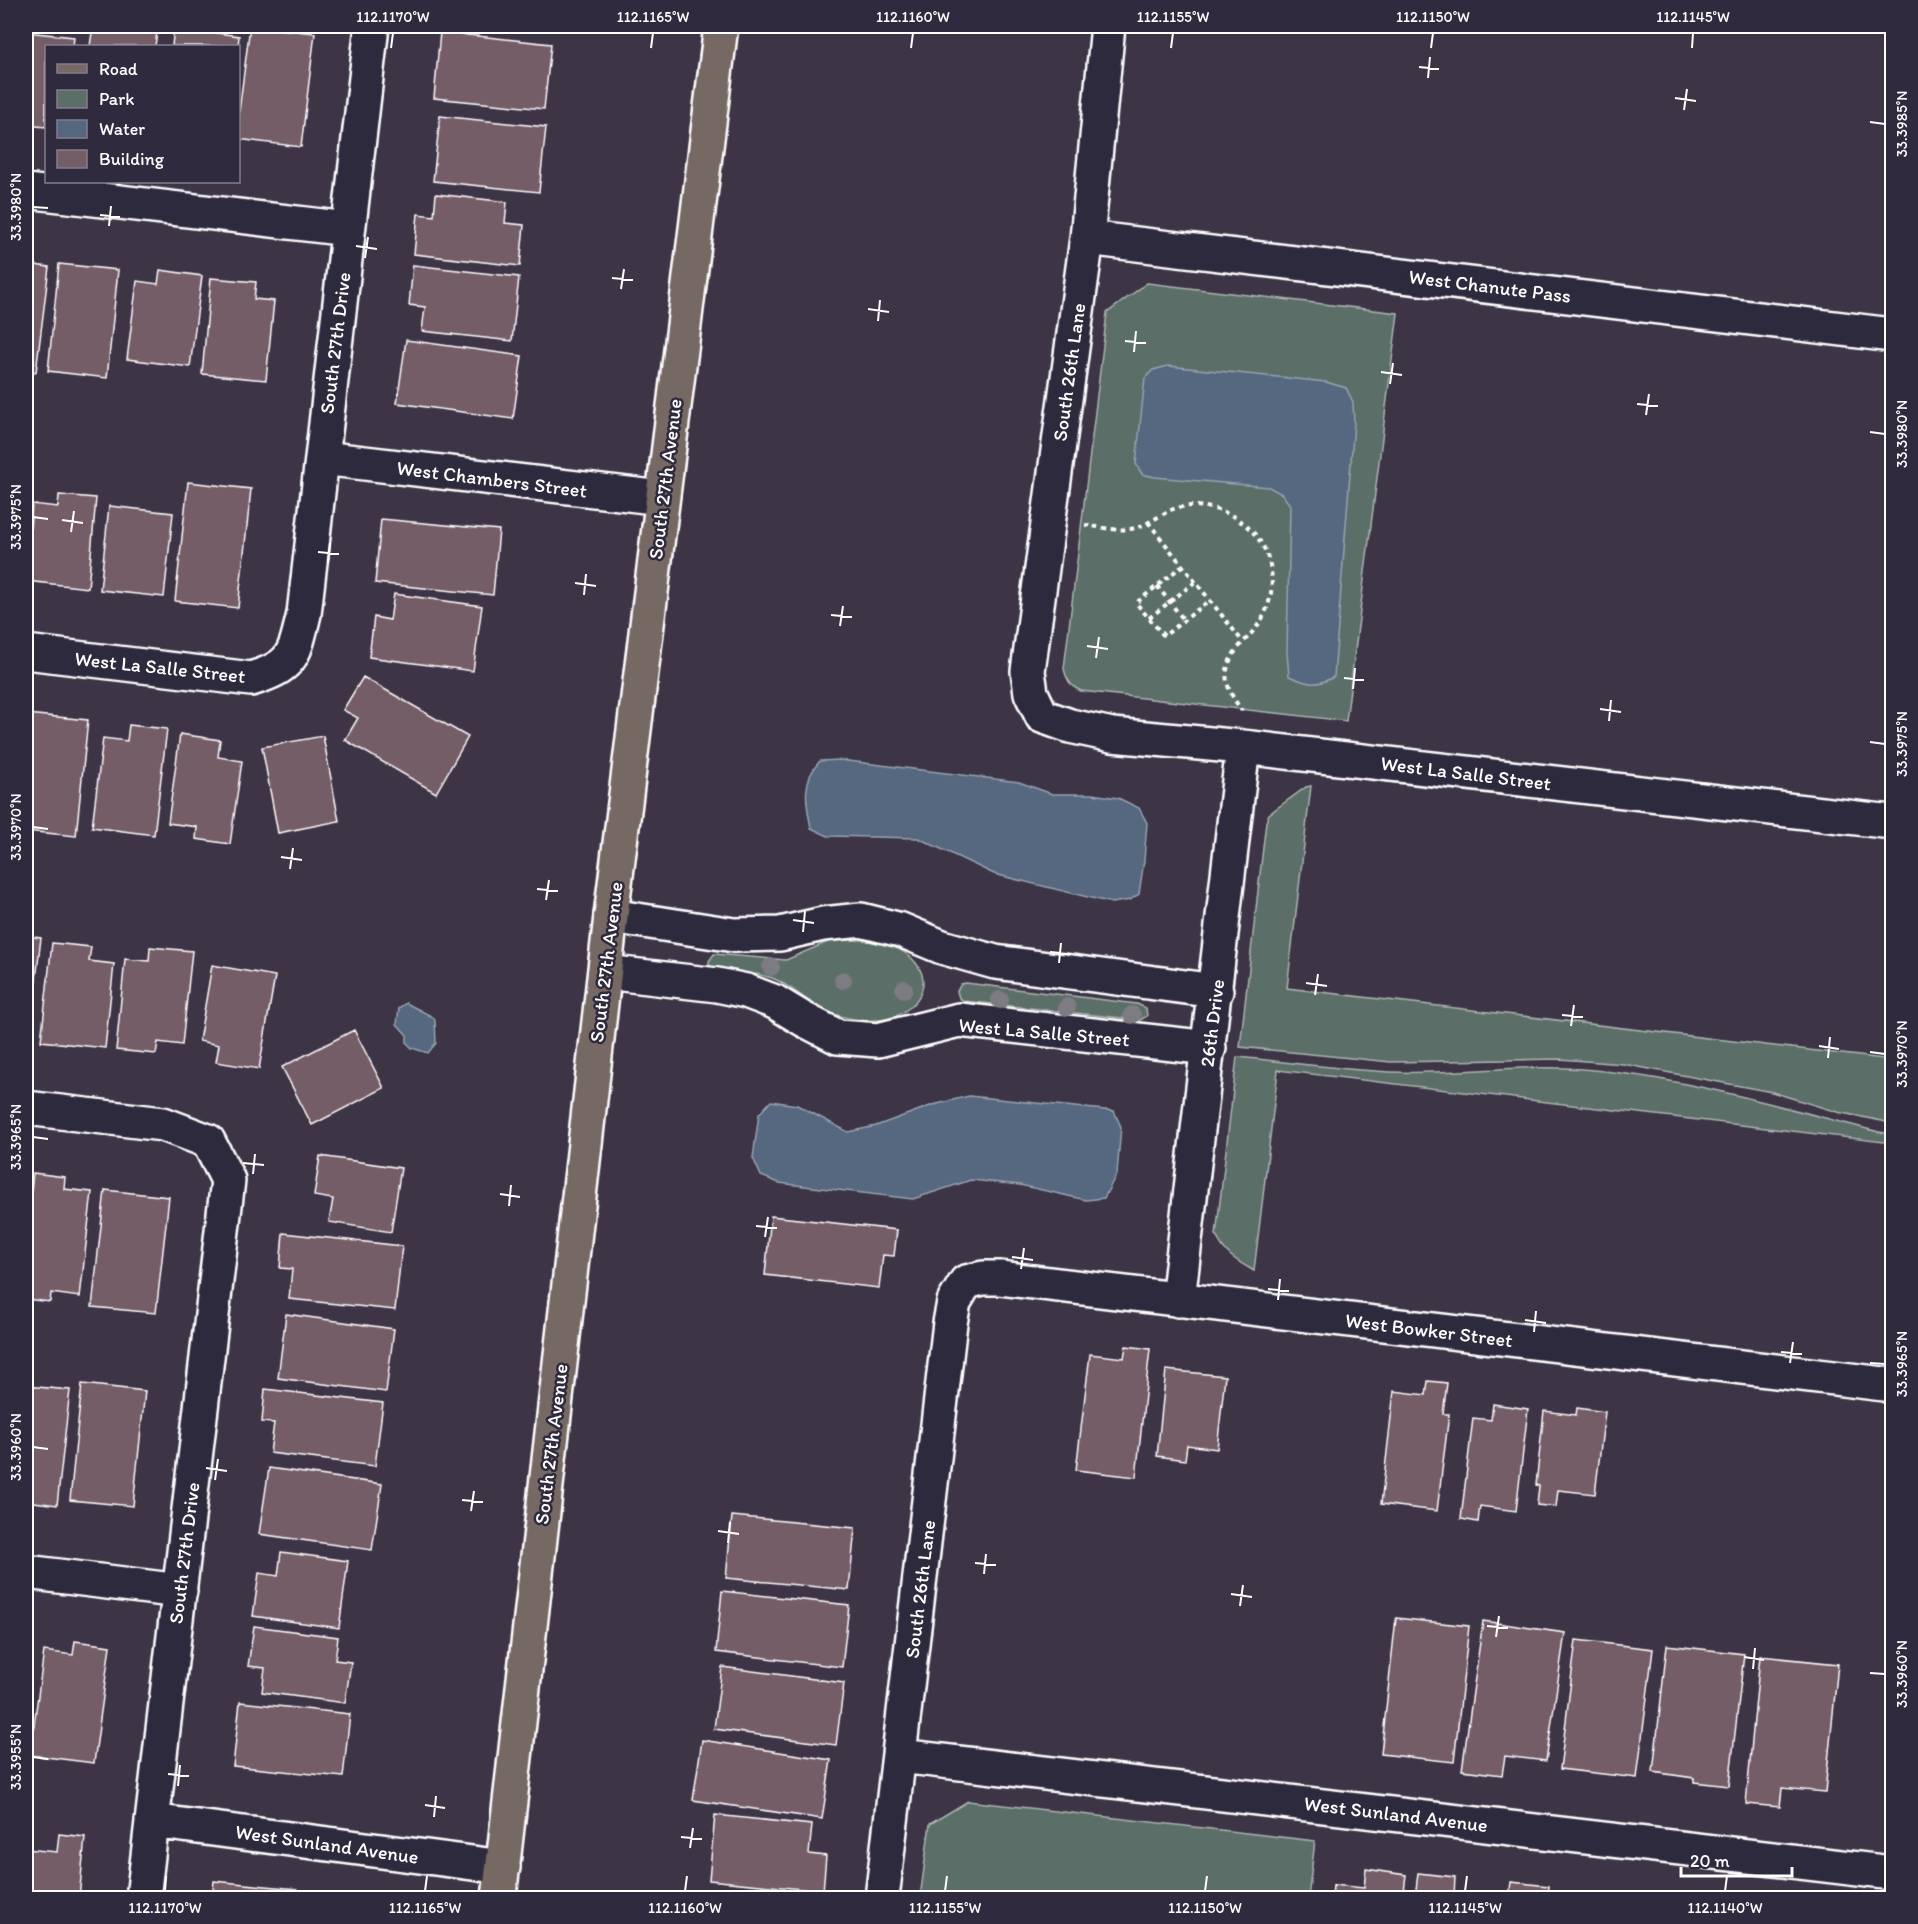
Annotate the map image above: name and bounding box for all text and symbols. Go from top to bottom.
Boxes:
text: 112.1170°W [356,8,430,26]
text: 112.1165°W [617,8,689,26]
text: 112.1160°W [876,8,950,26]
text: 112.1155°W [1137,8,1209,26]
text: 112.1150°W [1396,8,1470,26]
text: 112.1145°W [1656,8,1730,26]
legend [45,45,240,183]
text: Road [99,58,138,80]
text: Park [99,88,134,110]
text: 33.3985°N [1893,91,1911,157]
text: Water [99,118,145,140]
text: Building [99,148,165,170]
text: 33.3980°N [7,173,25,241]
street label: West Chanute Pass [1408,264,1573,308]
street label: South 27th Drive [314,271,356,415]
street label: South 26th Lane [1047,301,1091,443]
street label: South 27th Avenue [643,397,687,561]
text: 33.3980°N [1893,400,1911,468]
street label: West Chambers Street [395,455,589,503]
text: 33.3975°N [7,484,25,550]
street label: West La Salle Street [73,646,247,688]
text: 33.3975°N [1893,711,1911,777]
street label: West La Salle Street [1379,751,1553,795]
text: 33.3970°N [7,793,25,861]
street label: South 27th Avenue [584,880,628,1044]
street label: 26th Drive [1195,978,1229,1068]
street label: West La Salle Street [957,1013,1131,1051]
text: 33.3970°N [1893,1020,1911,1088]
text: 33.3965°N [7,1104,25,1170]
street label: West Bowker Street [1344,1308,1515,1352]
text: 33.3965°N [1893,1331,1911,1397]
street label: South 27th Avenue [529,1362,573,1526]
text: 33.3960°N [7,1413,25,1481]
street label: South 27th Drive [163,1481,205,1625]
street label: South 26th Lane [900,1518,940,1660]
text: 33.3960°N [1893,1640,1911,1708]
text: 33.3955°N [7,1724,25,1790]
street label: West Sunland Avenue [1303,1791,1489,1837]
street label: West Sunland Avenue [234,1819,420,1869]
scale bar [1681,1840,1792,1878]
text: 20 m [1690,1850,1730,1872]
text: 112.1170°W [128,1899,202,1917]
text: 112.1165°W [389,1899,461,1917]
text: 112.1160°W [648,1899,722,1917]
text: 112.1155°W [909,1899,981,1917]
text: 112.1150°W [1168,1899,1242,1917]
text: 112.1145°W [1428,1899,1502,1917]
text: 112.1140°W [1688,1899,1763,1917]

